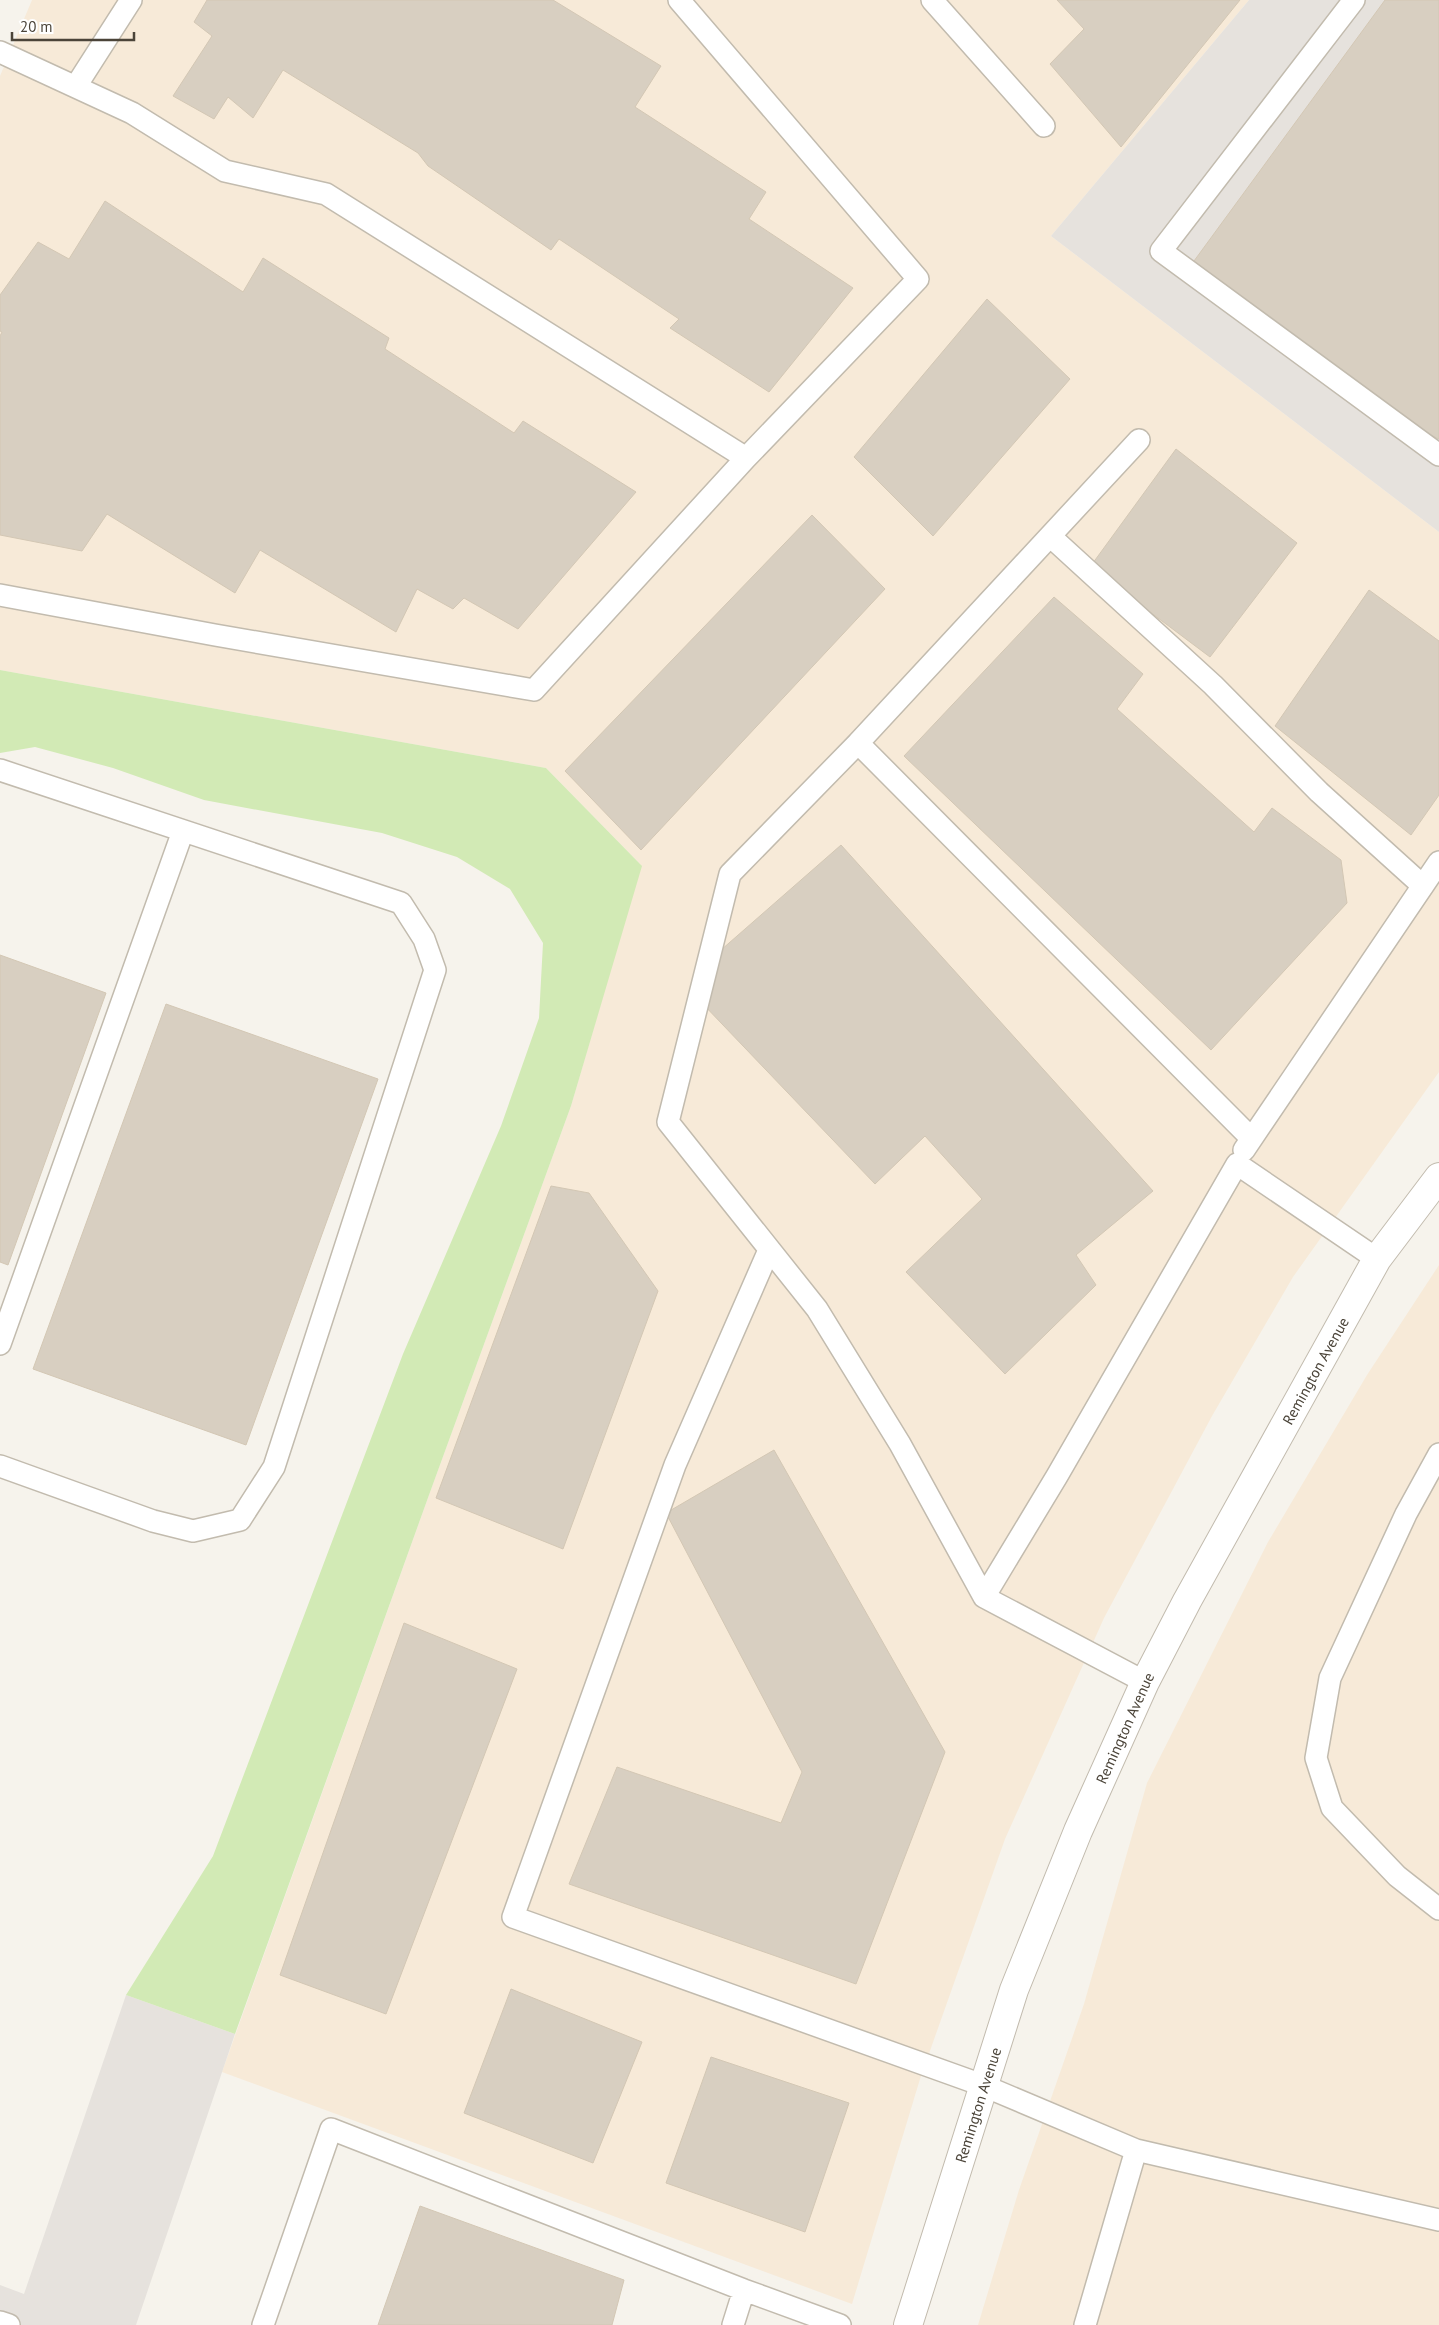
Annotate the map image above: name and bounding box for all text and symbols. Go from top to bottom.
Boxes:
scale bar [12,10,135,42]
text: 20 m [20,17,53,36]
street label: Remington Avenue [1278,1314,1352,1428]
street label: Remington Avenue [1091,1669,1158,1786]
street label: Remington Avenue [951,2045,1005,2165]

